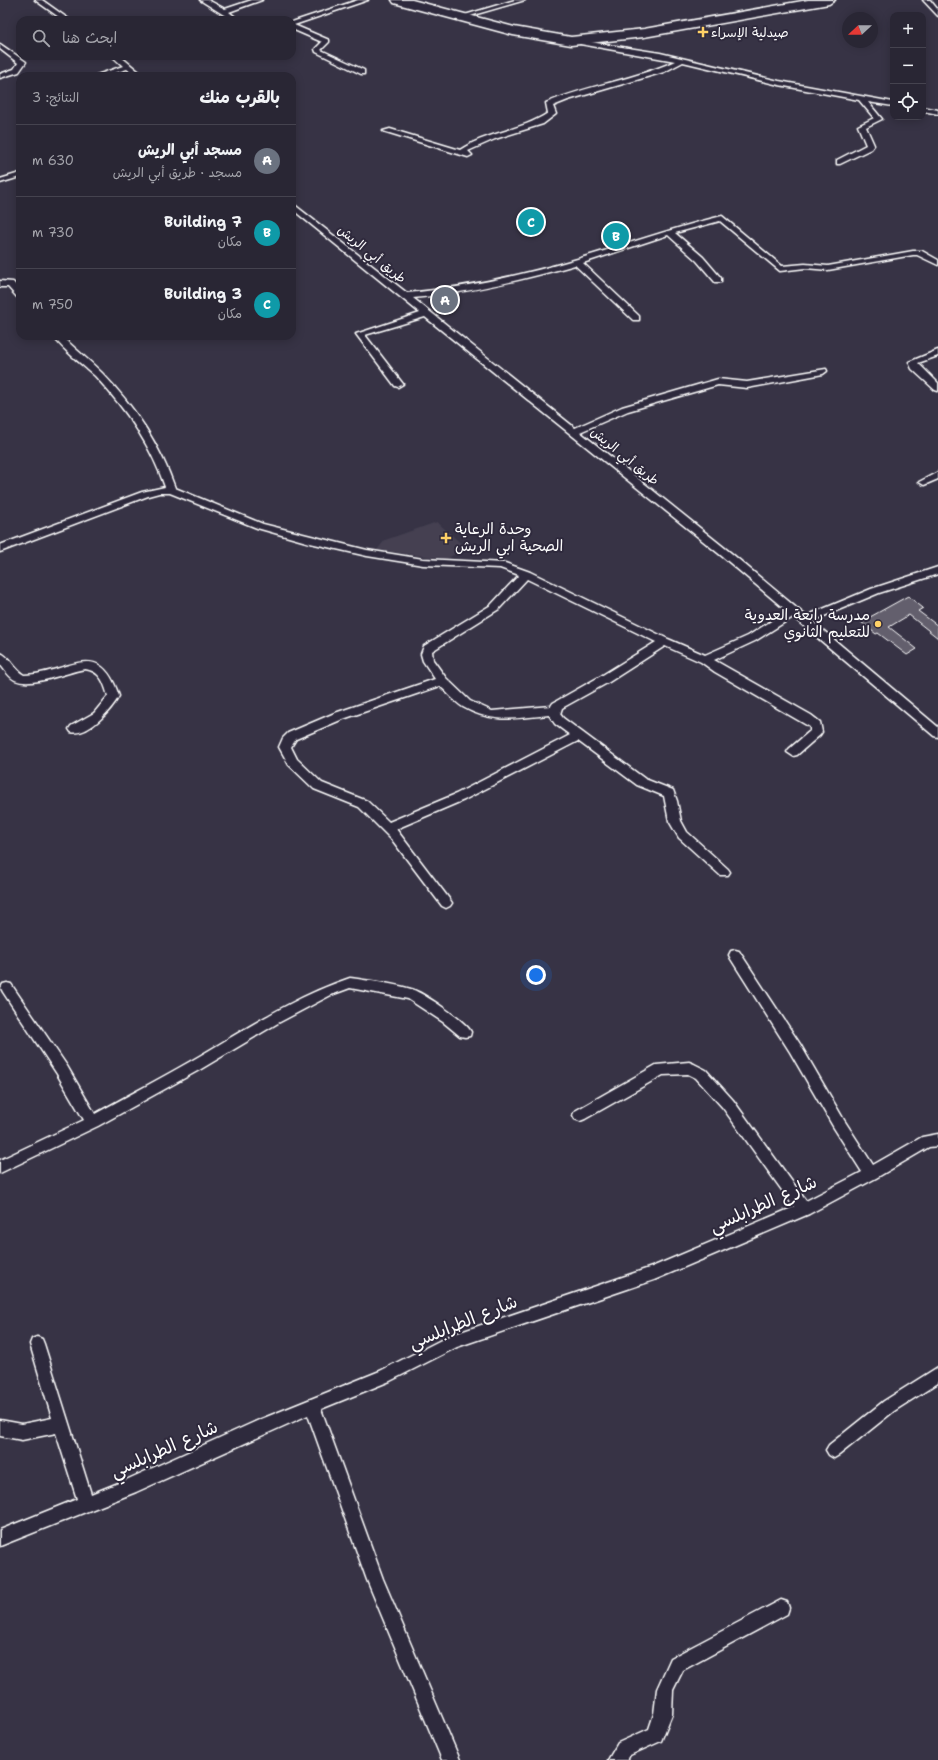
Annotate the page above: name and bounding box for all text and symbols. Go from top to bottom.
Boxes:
north arrow [842,12,878,48]
map controls [890,12,926,120]
button: + [890,12,926,48]
search box [16,16,296,60]
place label: صيدلية الإسراء [711,24,789,41]
icon: search [30,27,52,49]
marker: صيدلية الإسراء [698,27,708,37]
text: ابحث هنا [62,28,117,48]
button: − [890,48,926,84]
button: locate [890,84,926,120]
text: بالقرب منك [200,86,280,108]
text: النتائج: 3 [32,89,79,106]
text: مسجد أبي الريش [138,140,242,160]
text: 630 m [32,152,74,169]
text: A [262,152,272,169]
text: مسجد · طريق أبي الريش [113,164,242,181]
pin: C [518,207,544,237]
text: Building 7 [164,212,242,232]
street label: طريق أبي الريش [332,221,410,289]
pin: B [603,221,629,251]
text: 730 m [32,224,74,241]
text: B [263,224,271,241]
text: مكان [218,233,242,250]
text: Building 3 [164,284,242,304]
pin: A [432,285,458,315]
text: 750 m [32,296,73,313]
text: C [263,296,271,313]
text: مكان [218,305,242,322]
street label: طريق أبي الريش [585,423,663,491]
place label: وحدة الرعاية الصحية ابي الريش [455,519,563,559]
marker: وحدة الرعاية الصحية ابي الريش [440,532,452,544]
place label: مدرسة رابعة العدوية للتعليم الثانوي [745,605,870,644]
marker: مدرسة رابعة العدوية للتعليم الثانوي [873,619,883,629]
your location [526,965,546,985]
street label: شارع الطرابلسي [705,1170,822,1242]
street label: شارع الطرابلسي [405,1289,522,1358]
street label: شارع الطرابلسي [106,1415,223,1487]

